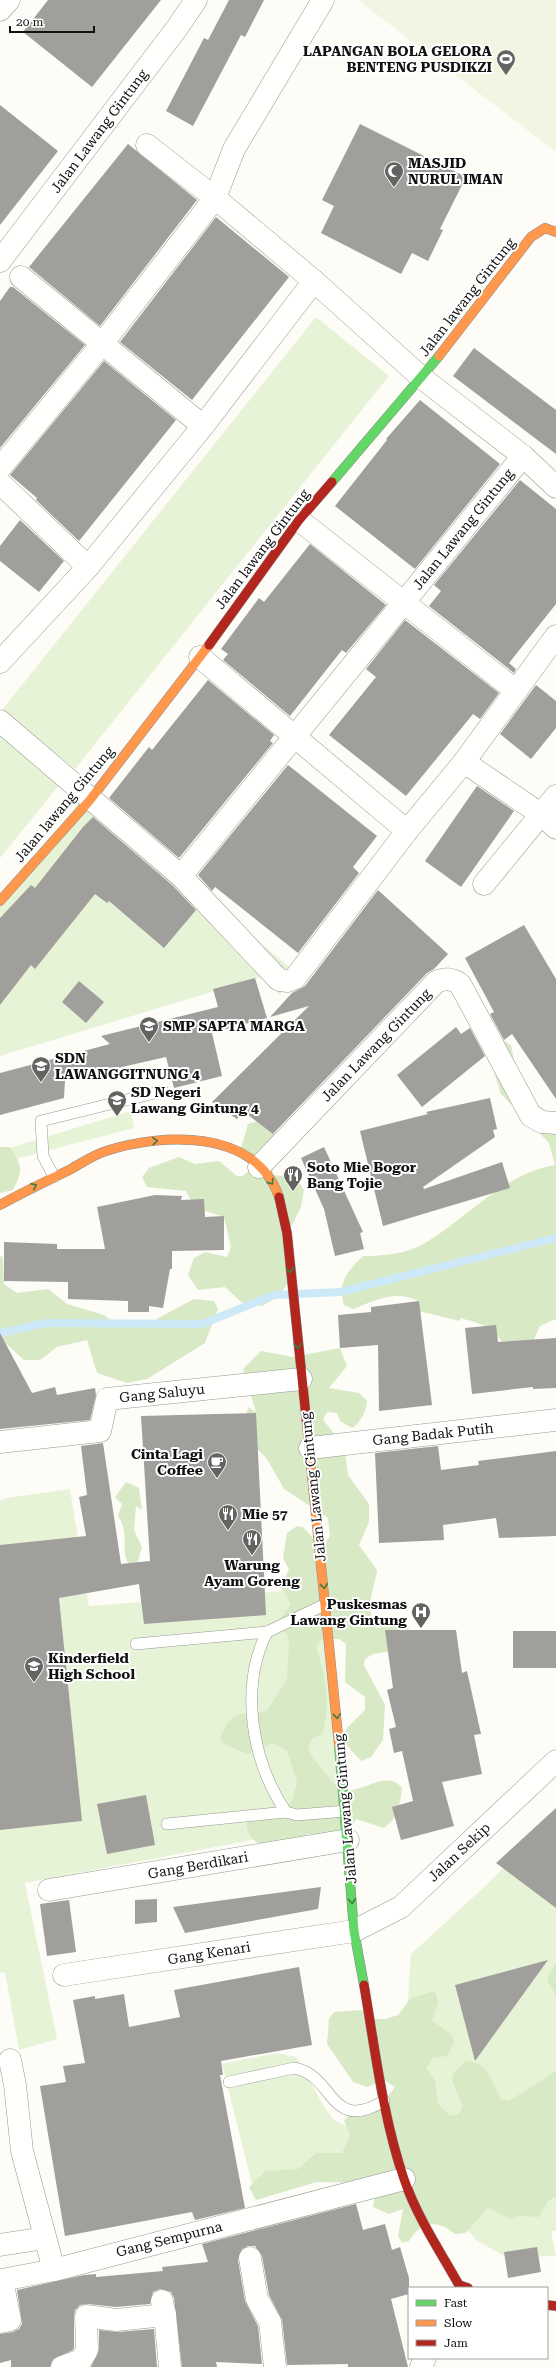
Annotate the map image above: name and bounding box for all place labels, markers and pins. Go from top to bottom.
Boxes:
place label: LAPANGAN BOLA GELORA BENTENG PUSDIKZI [303,43,492,75]
sports icon: LAPANGAN BOLA GELORA BENTENG PUSDIKZI [495,48,517,76]
place label: MASJID NURUL IMAN [408,155,503,187]
mosque icon: MASJID NURUL IMAN [383,160,405,188]
school or university icon: SMP SAPTA MARGA [138,1015,160,1043]
place label: SMP SAPTA MARGA [163,1018,305,1034]
place label: SDN LAWANGGITNUNG 4 [55,1050,200,1082]
school or university icon: SDN LAWANGGITNUNG 4 [30,1055,52,1083]
place label: SD Negeri Lawang Gintung 4 [131,1084,259,1116]
school or university icon: SD Negeri Lawang Gintung 4 [106,1089,128,1117]
place label: Soto Mie Bogor Bang Tojie [307,1159,417,1191]
restaurant icon: Soto Mie Bogor Bang Tojie [282,1164,304,1192]
place label: Cinta Lagi Coffee [131,1446,203,1478]
cafe icon: Cinta Lagi Coffee [206,1451,228,1479]
restaurant icon: Mie 57 [217,1503,239,1531]
place label: Mie 57 [242,1506,288,1522]
restaurant icon: Warung Ayam Goreng [241,1528,263,1556]
place label: Warung Ayam Goreng [204,1557,300,1589]
place label: Puskesmas Lawang Gintung [291,1596,407,1628]
hospital icon: Puskesmas Lawang Gintung [410,1601,432,1629]
place label: Kinderfield High School [48,1650,135,1682]
school or university icon: Kinderfield High School [23,1655,45,1683]

